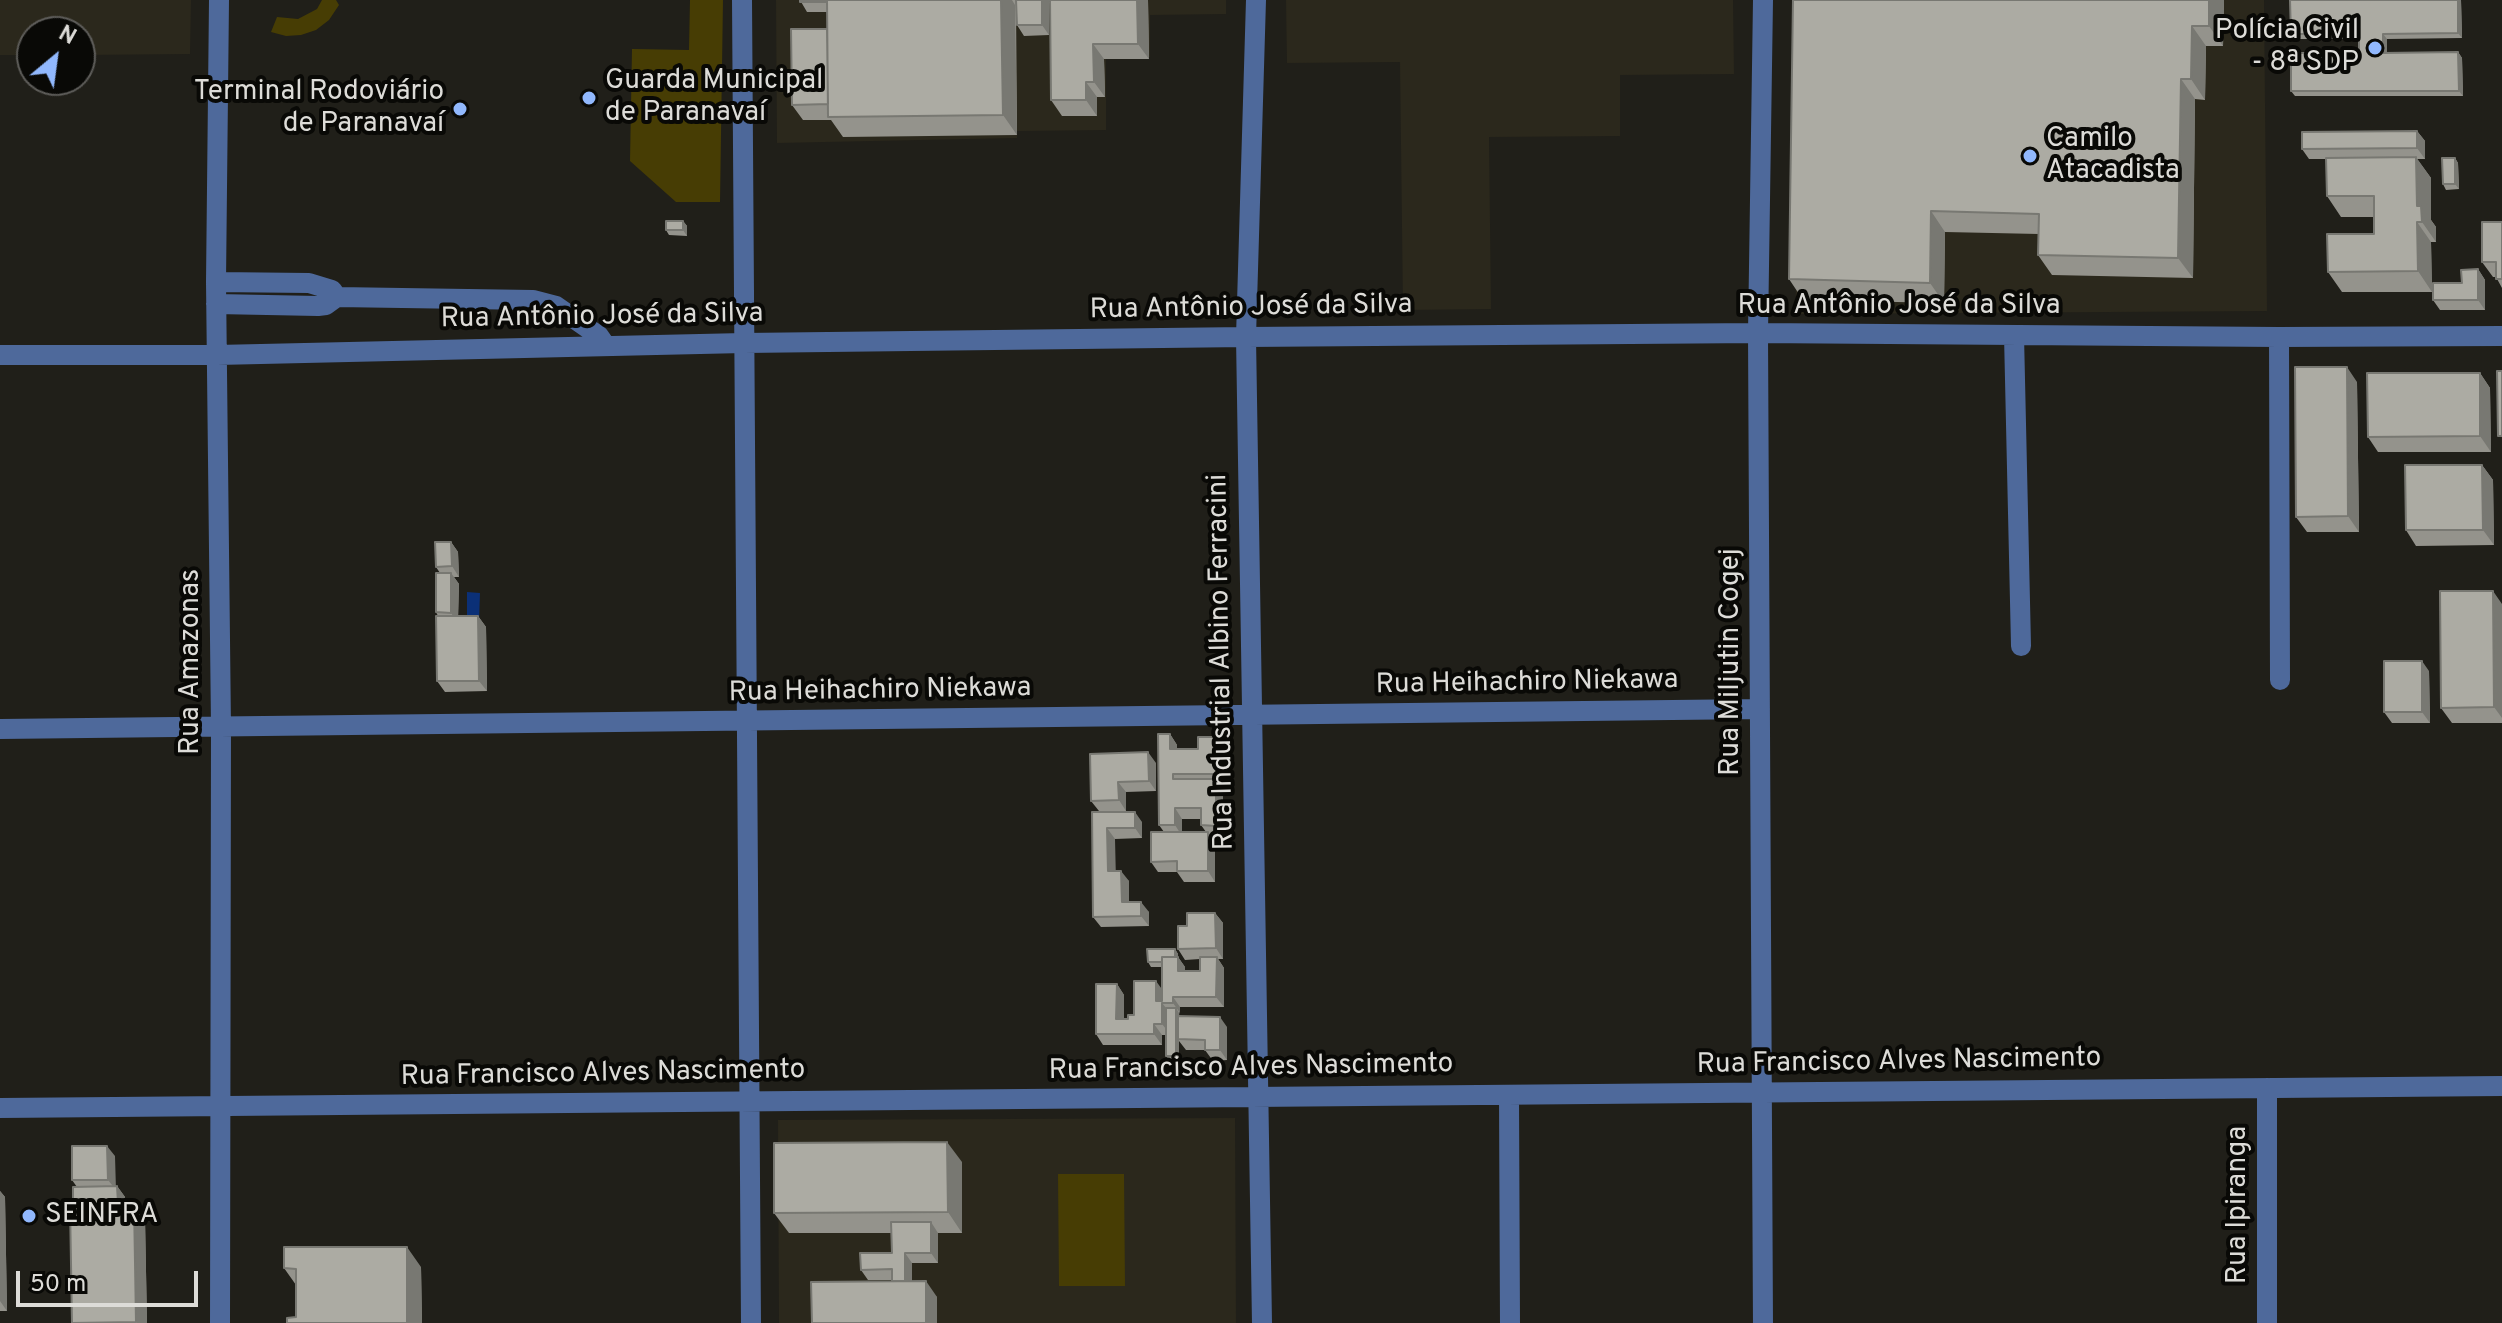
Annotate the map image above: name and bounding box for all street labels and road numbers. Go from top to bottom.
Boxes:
street label: Rua Antônio José da Silva [1089,289,1413,329]
street label: Rua Antônio José da Silva [1738,290,2060,324]
street label: Rua Antônio José da Silva [440,298,764,338]
street label: Rua Industrial Albino Ferracini [1203,473,1243,851]
street label: Rua Miljutin Cogej [1715,548,1749,776]
street label: Rua Amazonas [175,569,209,755]
street label: Rua Heihachiro Niekawa [1375,665,1679,703]
street label: Rua Heihachiro Niekawa [728,673,1032,711]
street label: Rua Francisco Alves Nascimento [1696,1043,2102,1083]
street label: Rua Francisco Alves Nascimento [1048,1049,1454,1089]
street label: Rua Francisco Alves Nascimento [400,1055,806,1095]
street label: Rua Ipiranga [2222,1126,2256,1284]

